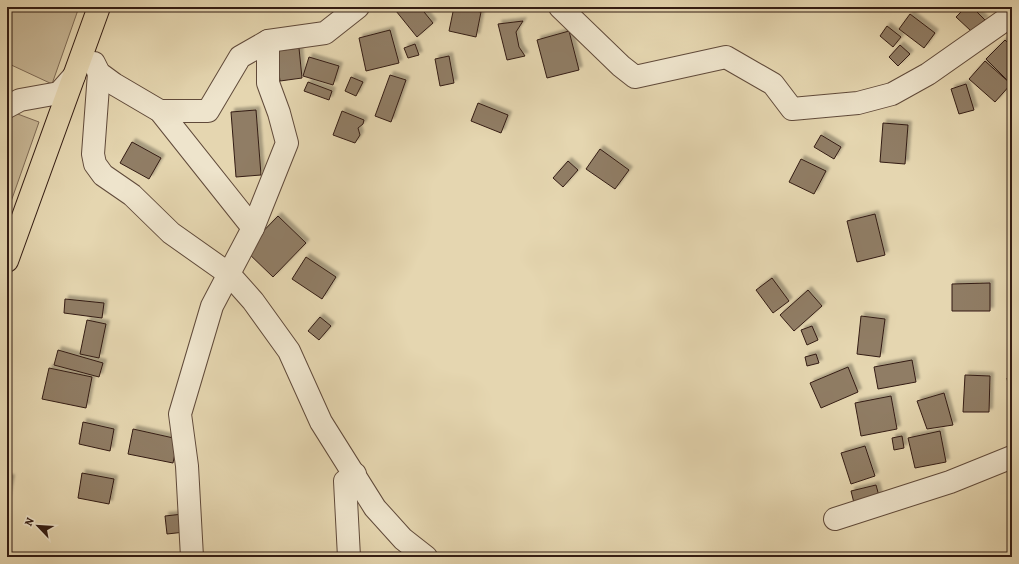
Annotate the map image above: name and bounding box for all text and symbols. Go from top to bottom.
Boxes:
north arrow [18,506,58,546]
text: N [21,515,38,529]

